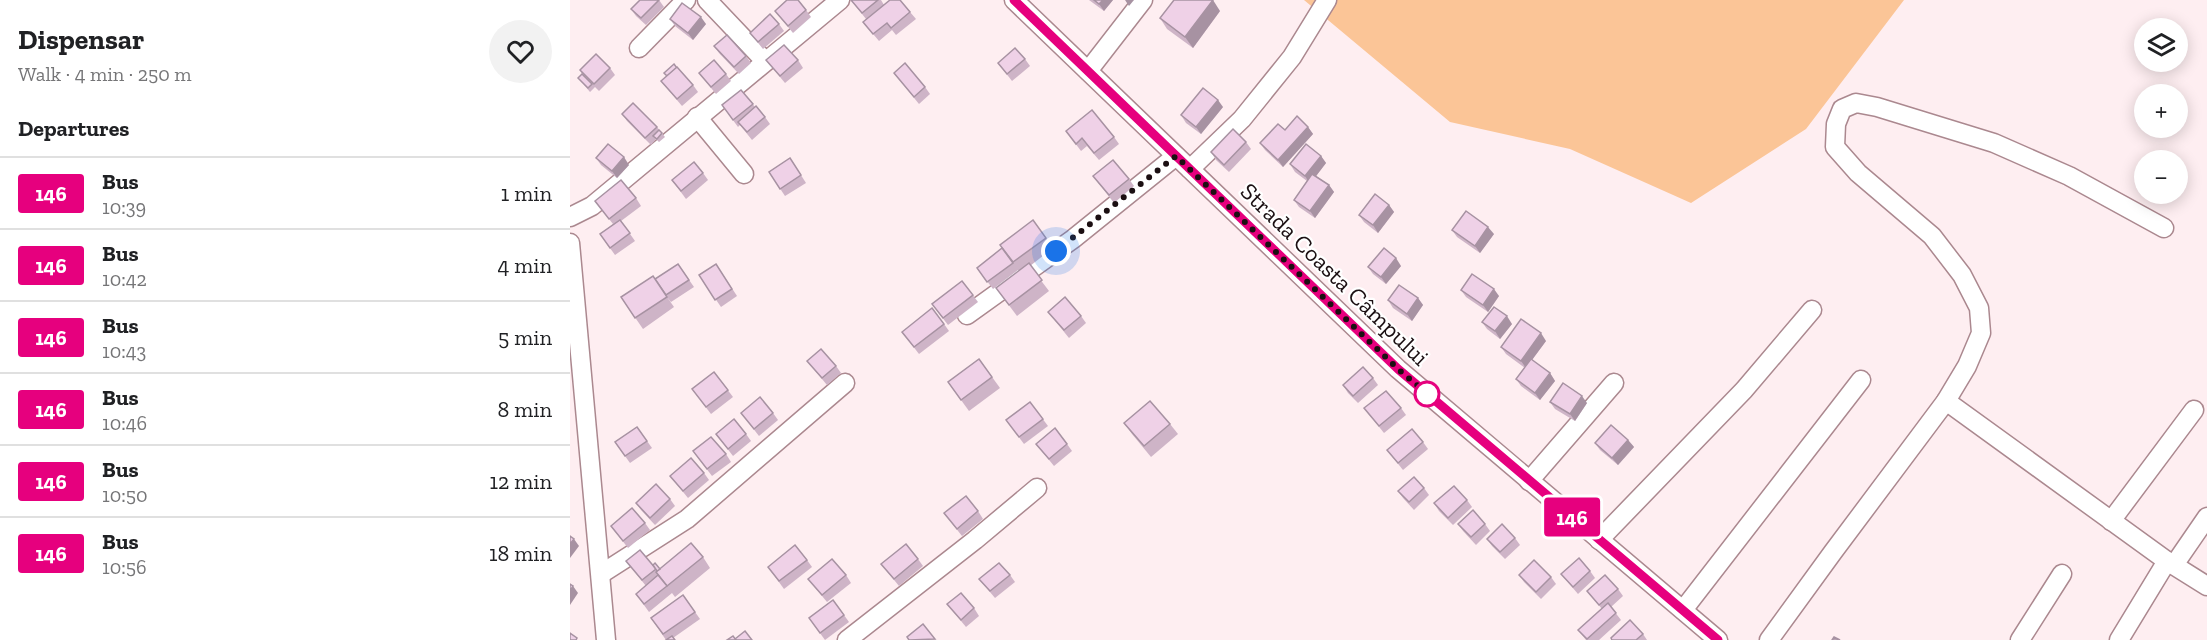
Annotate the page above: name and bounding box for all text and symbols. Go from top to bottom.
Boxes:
map controls [2134,18,2188,204]
button: layers [2134,18,2188,72]
button: heart [489,20,552,83]
text: Dispensar [18,23,144,56]
text: Walk · 4 min · 250 m [18,62,192,86]
button: + [2134,84,2188,138]
text: Departures [18,115,129,142]
button: − [2134,150,2188,204]
text: Bus [102,168,139,195]
street label: Strada Coasta Câmpului [1235,177,1435,372]
text: 1 min [501,180,552,207]
text: 146 [35,181,67,206]
text: 10:39 [102,195,146,219]
your location [1041,236,1071,266]
text: Bus [102,240,139,267]
text: 4 min [497,252,552,279]
text: 146 [35,253,67,278]
text: 10:42 [102,267,147,291]
text: Bus [102,312,139,339]
text: 5 min [498,324,552,351]
text: 146 [35,325,67,350]
text: 10:43 [102,339,146,363]
unlabelled marker [1414,381,1440,407]
text: Bus [102,384,139,411]
text: 8 min [497,396,552,423]
text: 146 [35,397,67,422]
text: 10:46 [102,411,147,435]
text: Bus [102,456,139,483]
text: 12 min [489,468,552,495]
text: 146 [35,469,67,494]
text: 10:50 [102,483,147,507]
line badge: 146 [1538,498,1606,536]
text: 146 [1556,505,1588,530]
text: Bus [102,528,139,555]
text: 18 min [489,540,552,567]
text: 146 [35,541,67,566]
text: 10:56 [102,555,147,579]

